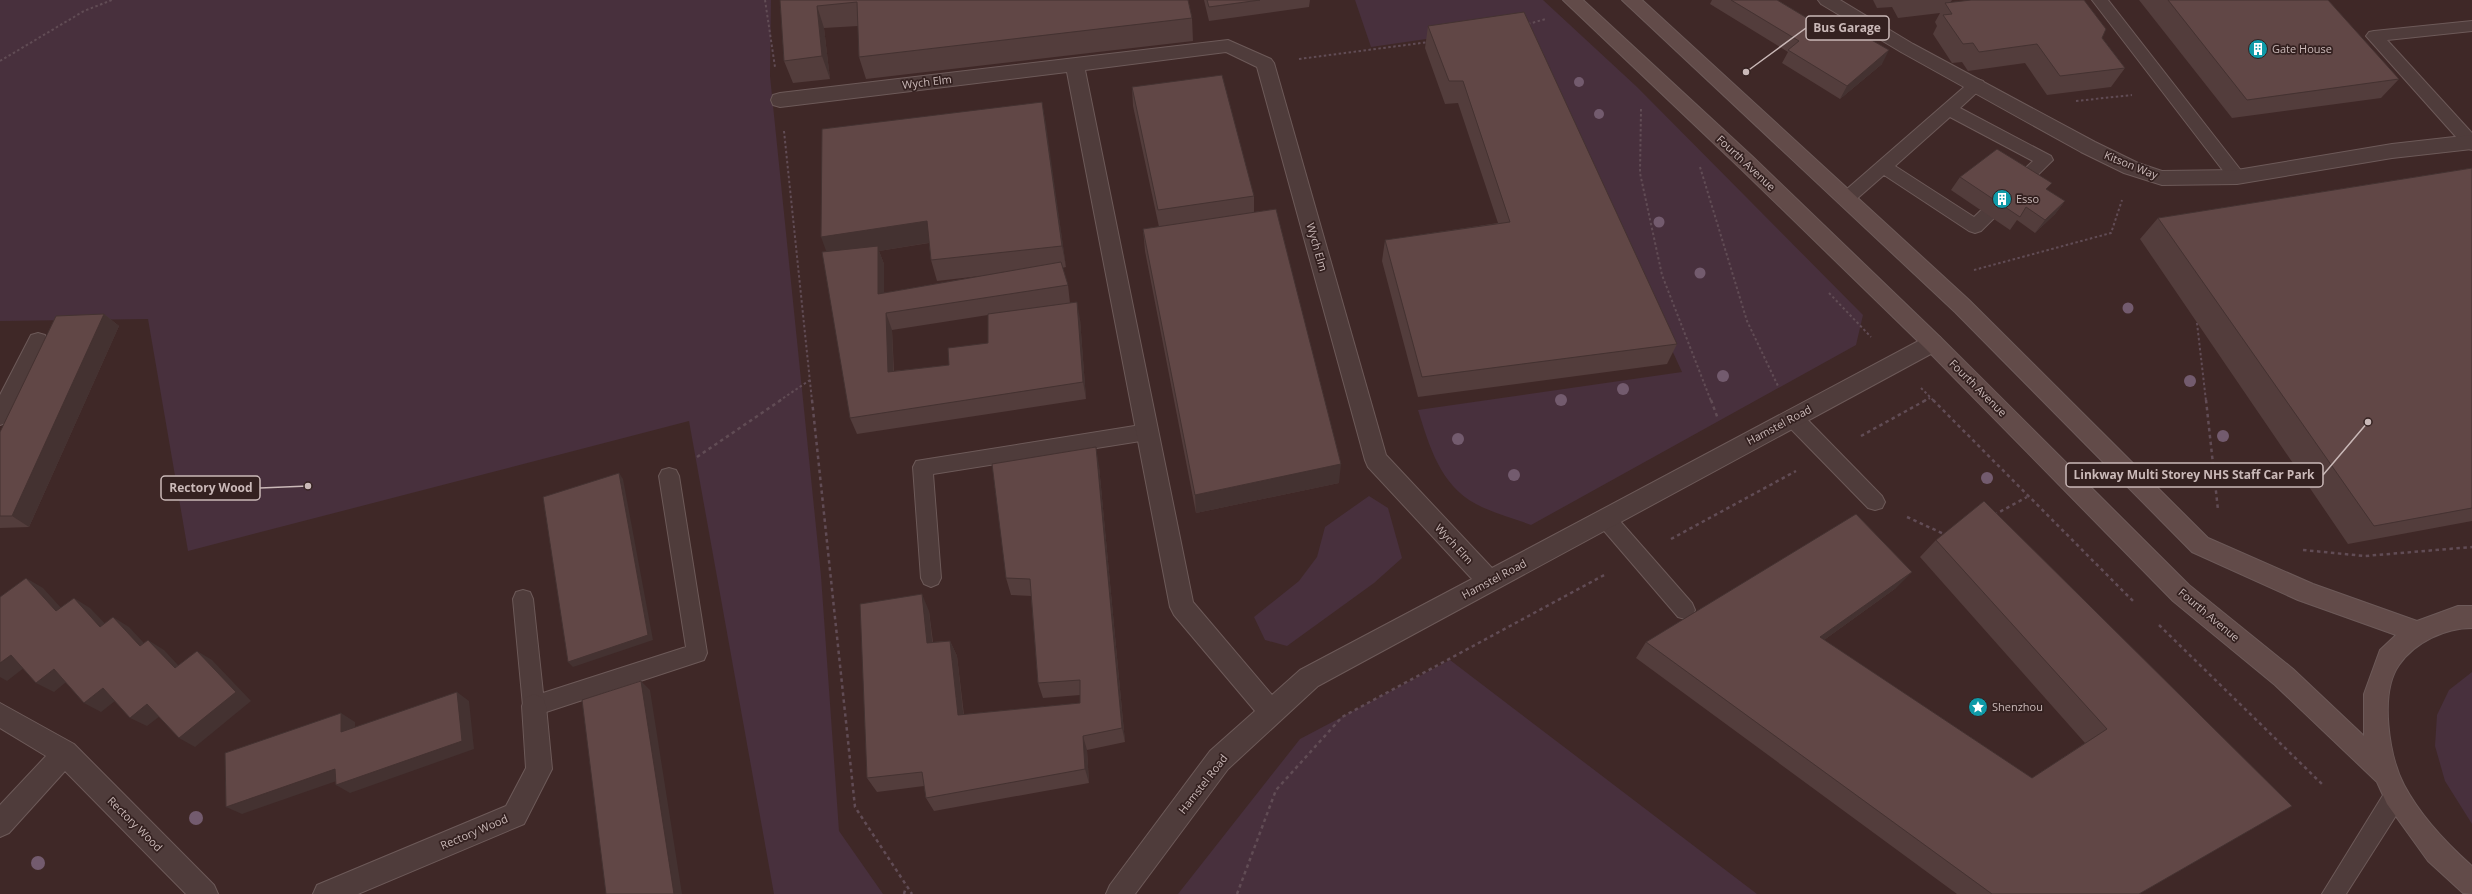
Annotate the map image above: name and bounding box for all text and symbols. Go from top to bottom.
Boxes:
callout: Bus Garage [1806,16,1889,40]
text: Bus Garage [1813,19,1881,36]
building icon: Gate House [2247,38,2269,60]
place label: Gate House [2272,41,2332,56]
street label: Wych Elm [901,71,952,92]
street label: Fourth Avenue [1714,131,1779,194]
street label: Kitson Way [2102,147,2161,182]
building icon: Esso [1991,188,2013,210]
place label: Esso [2016,191,2040,206]
street label: Wych Elm [1303,221,1332,273]
street label: Fourth Avenue [1946,356,2010,420]
street label: Hamstel Road [1744,401,1814,448]
callout: Linkway Multi Storey NHS Staff Car Park [2066,463,2323,487]
text: Linkway Multi Storey NHS Staff Car Park [2073,466,2315,483]
callout: Rectory Wood [161,476,260,500]
text: Rectory Wood [169,479,253,496]
street label: Wych Elm [1432,520,1477,567]
street label: Hamstel Road [1459,555,1529,602]
street label: Fourth Avenue [2176,585,2243,645]
place icon: Shenzhou [1967,696,1989,718]
place label: Shenzhou [1992,699,2043,714]
street label: Hamstel Road [1175,751,1231,817]
street label: Rectory Wood [105,793,166,854]
street label: Rectory Wood [438,811,510,852]

